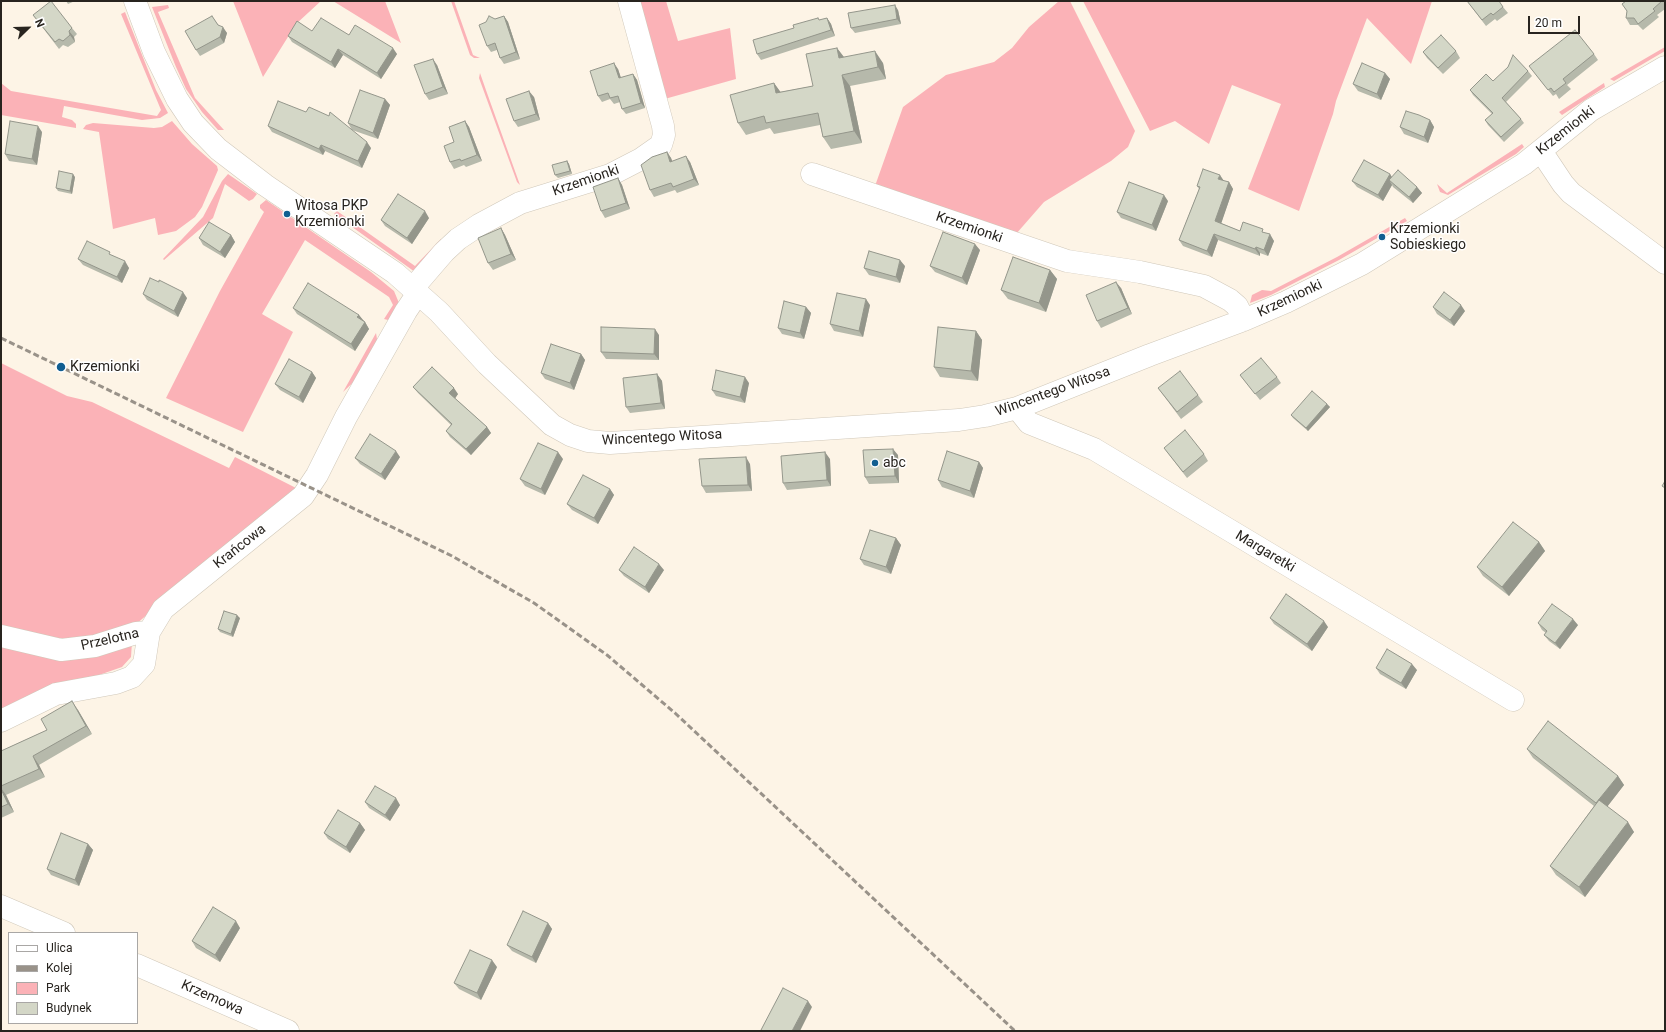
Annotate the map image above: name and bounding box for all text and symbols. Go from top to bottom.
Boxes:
north arrow [8,8,48,48]
scale bar [1530,8,1582,34]
text: 20 m [1535,16,1562,30]
text: N [32,17,47,29]
street label: Krzemionki [1533,103,1599,159]
street label: Krzemionki [550,162,622,200]
place label: Witosa PKP Krzemionki [295,198,368,230]
marker: Witosa PKP Krzemionki [282,209,292,219]
street label: Krzemionki [933,209,1005,247]
place label: Krzemionki Sobieskiego [1390,221,1466,254]
marker: Krzemionki Sobieskiego [1377,232,1387,242]
street label: Krzemionki [1255,277,1325,321]
place label: Krzemionki [70,359,140,375]
marker: Krzemionki [55,361,67,373]
street label: Wincentego Witosa [994,364,1112,420]
street label: Wincentego Witosa [601,426,723,450]
place label: abc [883,455,906,471]
marker: abc [870,458,880,468]
street label: Krańcowa [210,521,270,573]
street label: Margaretki [1232,528,1298,576]
street label: Przelotna [79,625,141,655]
legend [8,932,138,1024]
text: Ulica [46,941,72,955]
text: Kolej [46,961,72,975]
street label: Krzemowa [178,977,246,1019]
text: Park [46,981,70,995]
text: Budynek [46,1001,92,1015]

